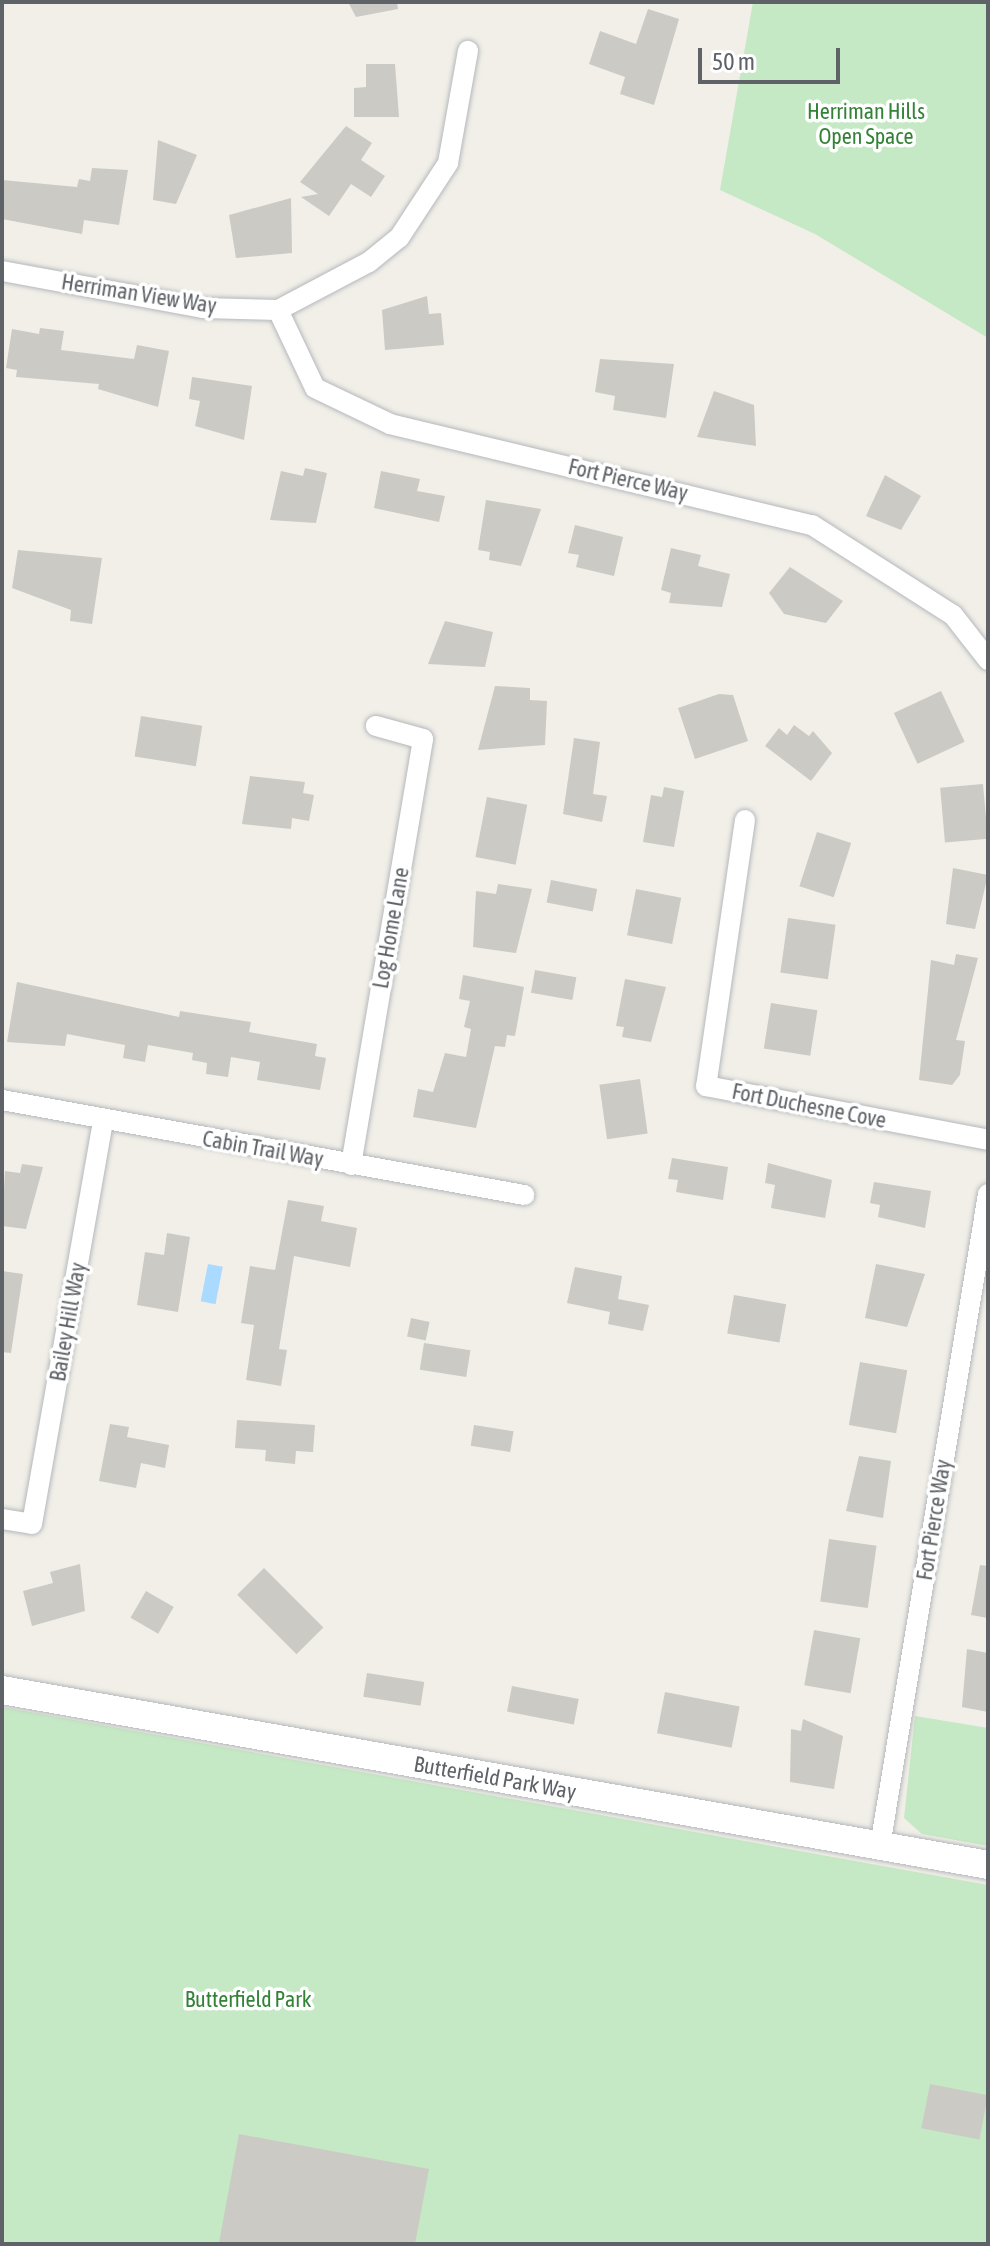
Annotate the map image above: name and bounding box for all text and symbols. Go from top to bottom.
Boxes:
scale bar [702,32,844,82]
text: 50 m [712,48,755,75]
park label: Herriman Hills Open Space [807,98,925,150]
street label: Herriman View Way [59,269,219,319]
street label: Fort Pierce Way [566,453,690,507]
street label: Log Home Lane [367,865,415,991]
street label: Fort Duchesne Cove [730,1078,888,1134]
street label: Cabin Trail Way [200,1125,326,1173]
street label: Bailey Hill Way [45,1260,91,1384]
street label: Fort Pierce Way [911,1458,957,1582]
street label: Butterfield Park Way [412,1751,578,1805]
park label: Butterfield Park [185,1987,311,2013]

